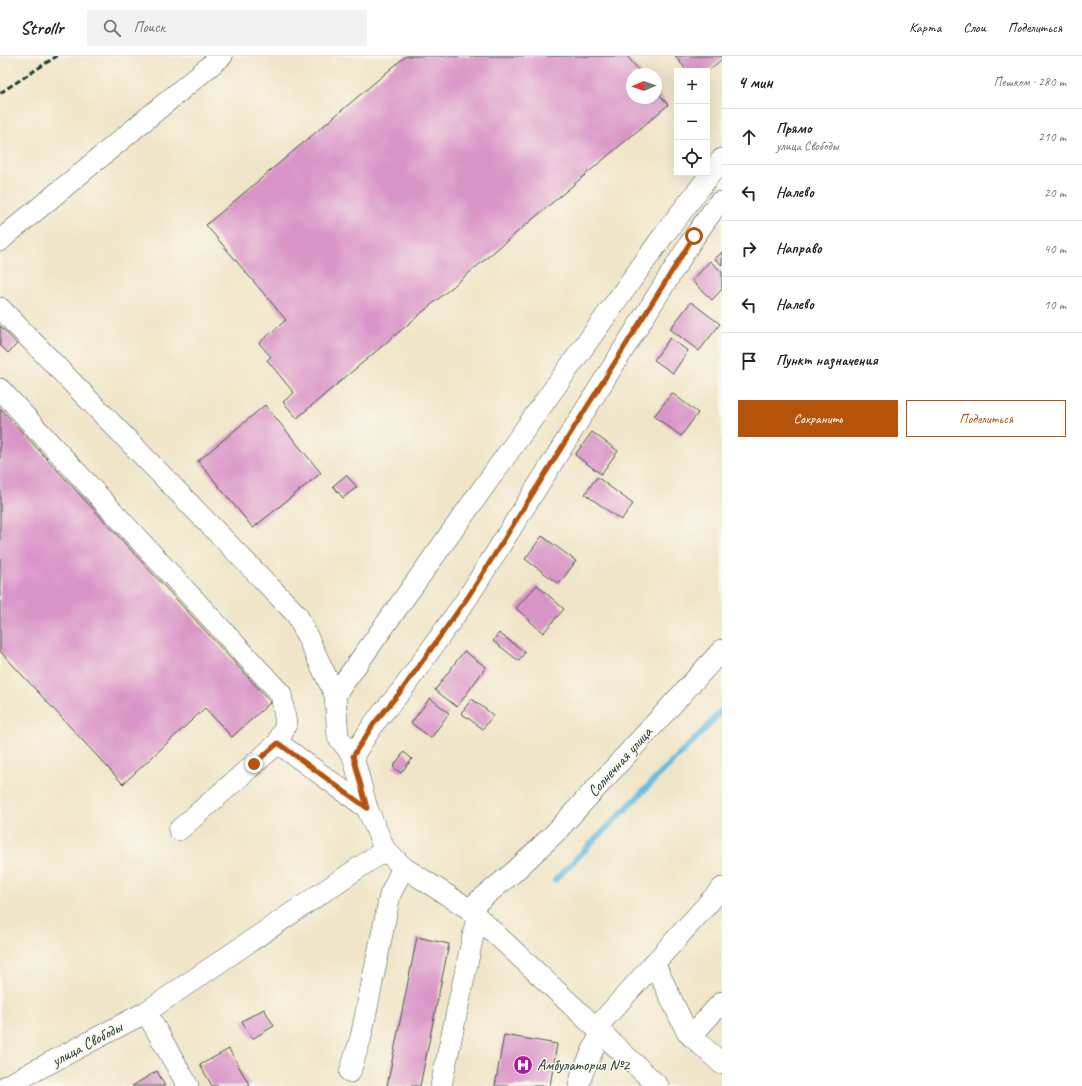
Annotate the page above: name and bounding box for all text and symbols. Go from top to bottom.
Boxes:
search box [87,10,367,46]
text: Strollr [20,16,63,40]
icon: search [101,17,123,39]
text: Поиск [133,18,165,37]
text: Карта [909,19,941,36]
text: Слои [963,19,986,36]
text: Поделиться [1008,19,1062,36]
north arrow [626,68,662,104]
map controls [674,68,710,176]
button: + [674,68,710,104]
text: 4 мин [738,72,773,93]
text: Пешком · 280 m [993,74,1066,90]
button: − [674,104,710,140]
text: Прямо [776,119,812,138]
icon: ahead [738,126,760,148]
text: 210 m [1038,129,1066,145]
text: улица Свободы [776,138,839,154]
button: locate [674,140,710,176]
icon: left [738,182,760,204]
text: Налево [776,183,814,202]
text: 20 m [1044,185,1066,201]
route start [685,227,703,245]
icon: right [738,238,760,260]
text: Направо [776,239,822,258]
text: 40 m [1044,241,1066,257]
icon: left [738,294,760,316]
text: Налево [776,295,814,314]
text: 10 m [1044,297,1066,313]
icon: arrive [738,350,760,372]
text: Пункт назначения [776,351,878,370]
button: Сохранить [738,400,898,437]
button: Поделиться [906,400,1066,437]
street label: Солнечная улица [583,722,657,801]
route end [245,755,263,773]
street label: улица Свободы [47,1016,127,1071]
hospital icon: Амбулатория №2 [512,1054,534,1076]
place label: Амбулатория №2 [537,1055,631,1075]

